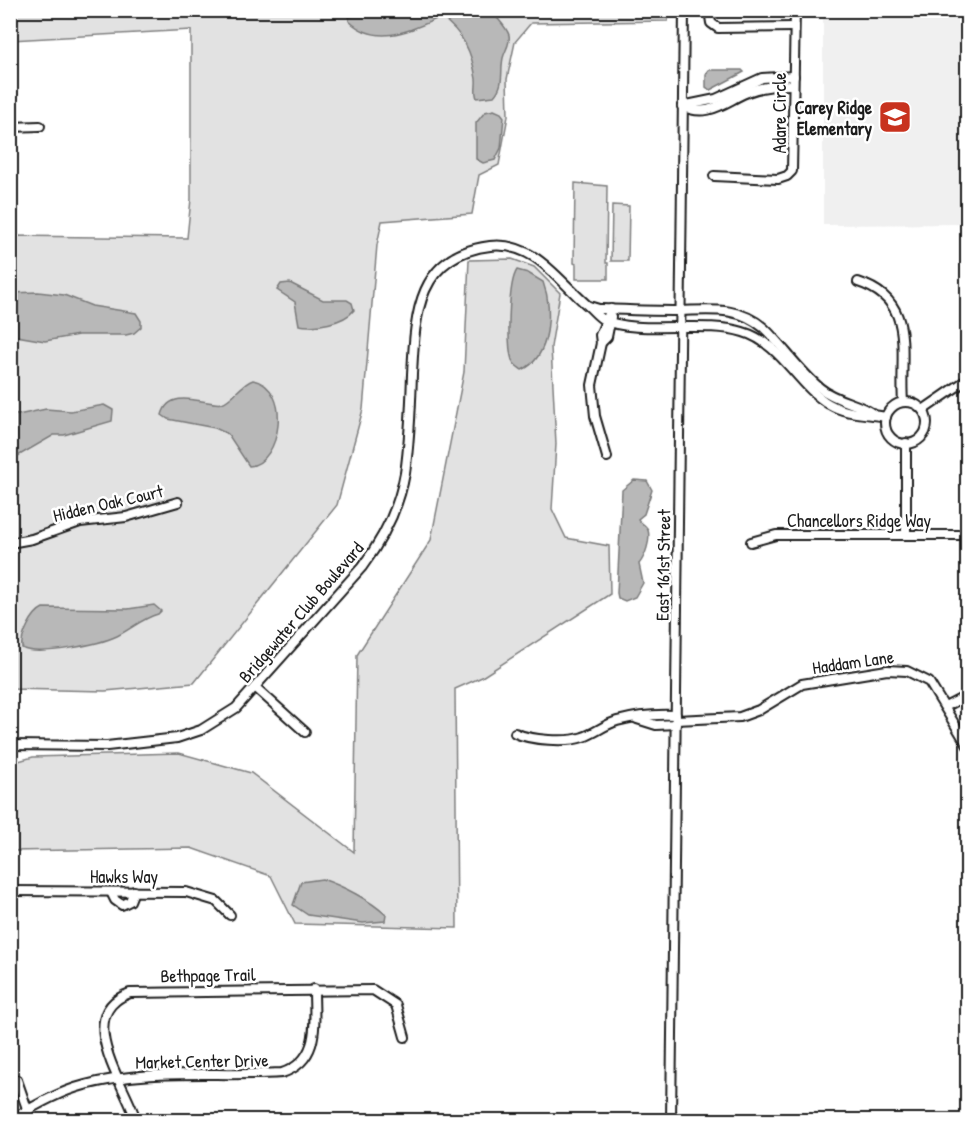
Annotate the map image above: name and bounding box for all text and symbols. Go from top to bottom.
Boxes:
street label: Adare Circle [767,73,792,153]
place label: Carey Ridge Elementary [795,95,873,142]
school or university icon: Carey Ridge Elementary [877,99,913,135]
street label: Hidden Oak Court [51,478,166,528]
street label: East 161st Street [650,508,676,621]
street label: Chancellors Ridge Way [787,508,931,533]
street label: Bridgewater Club Boulevard [233,536,369,688]
street label: Haddam Lane [811,644,895,680]
street label: Hawks Way [90,864,158,889]
street label: Bethpage Trail [160,962,256,988]
street label: Market Center Drive [135,1047,269,1075]

